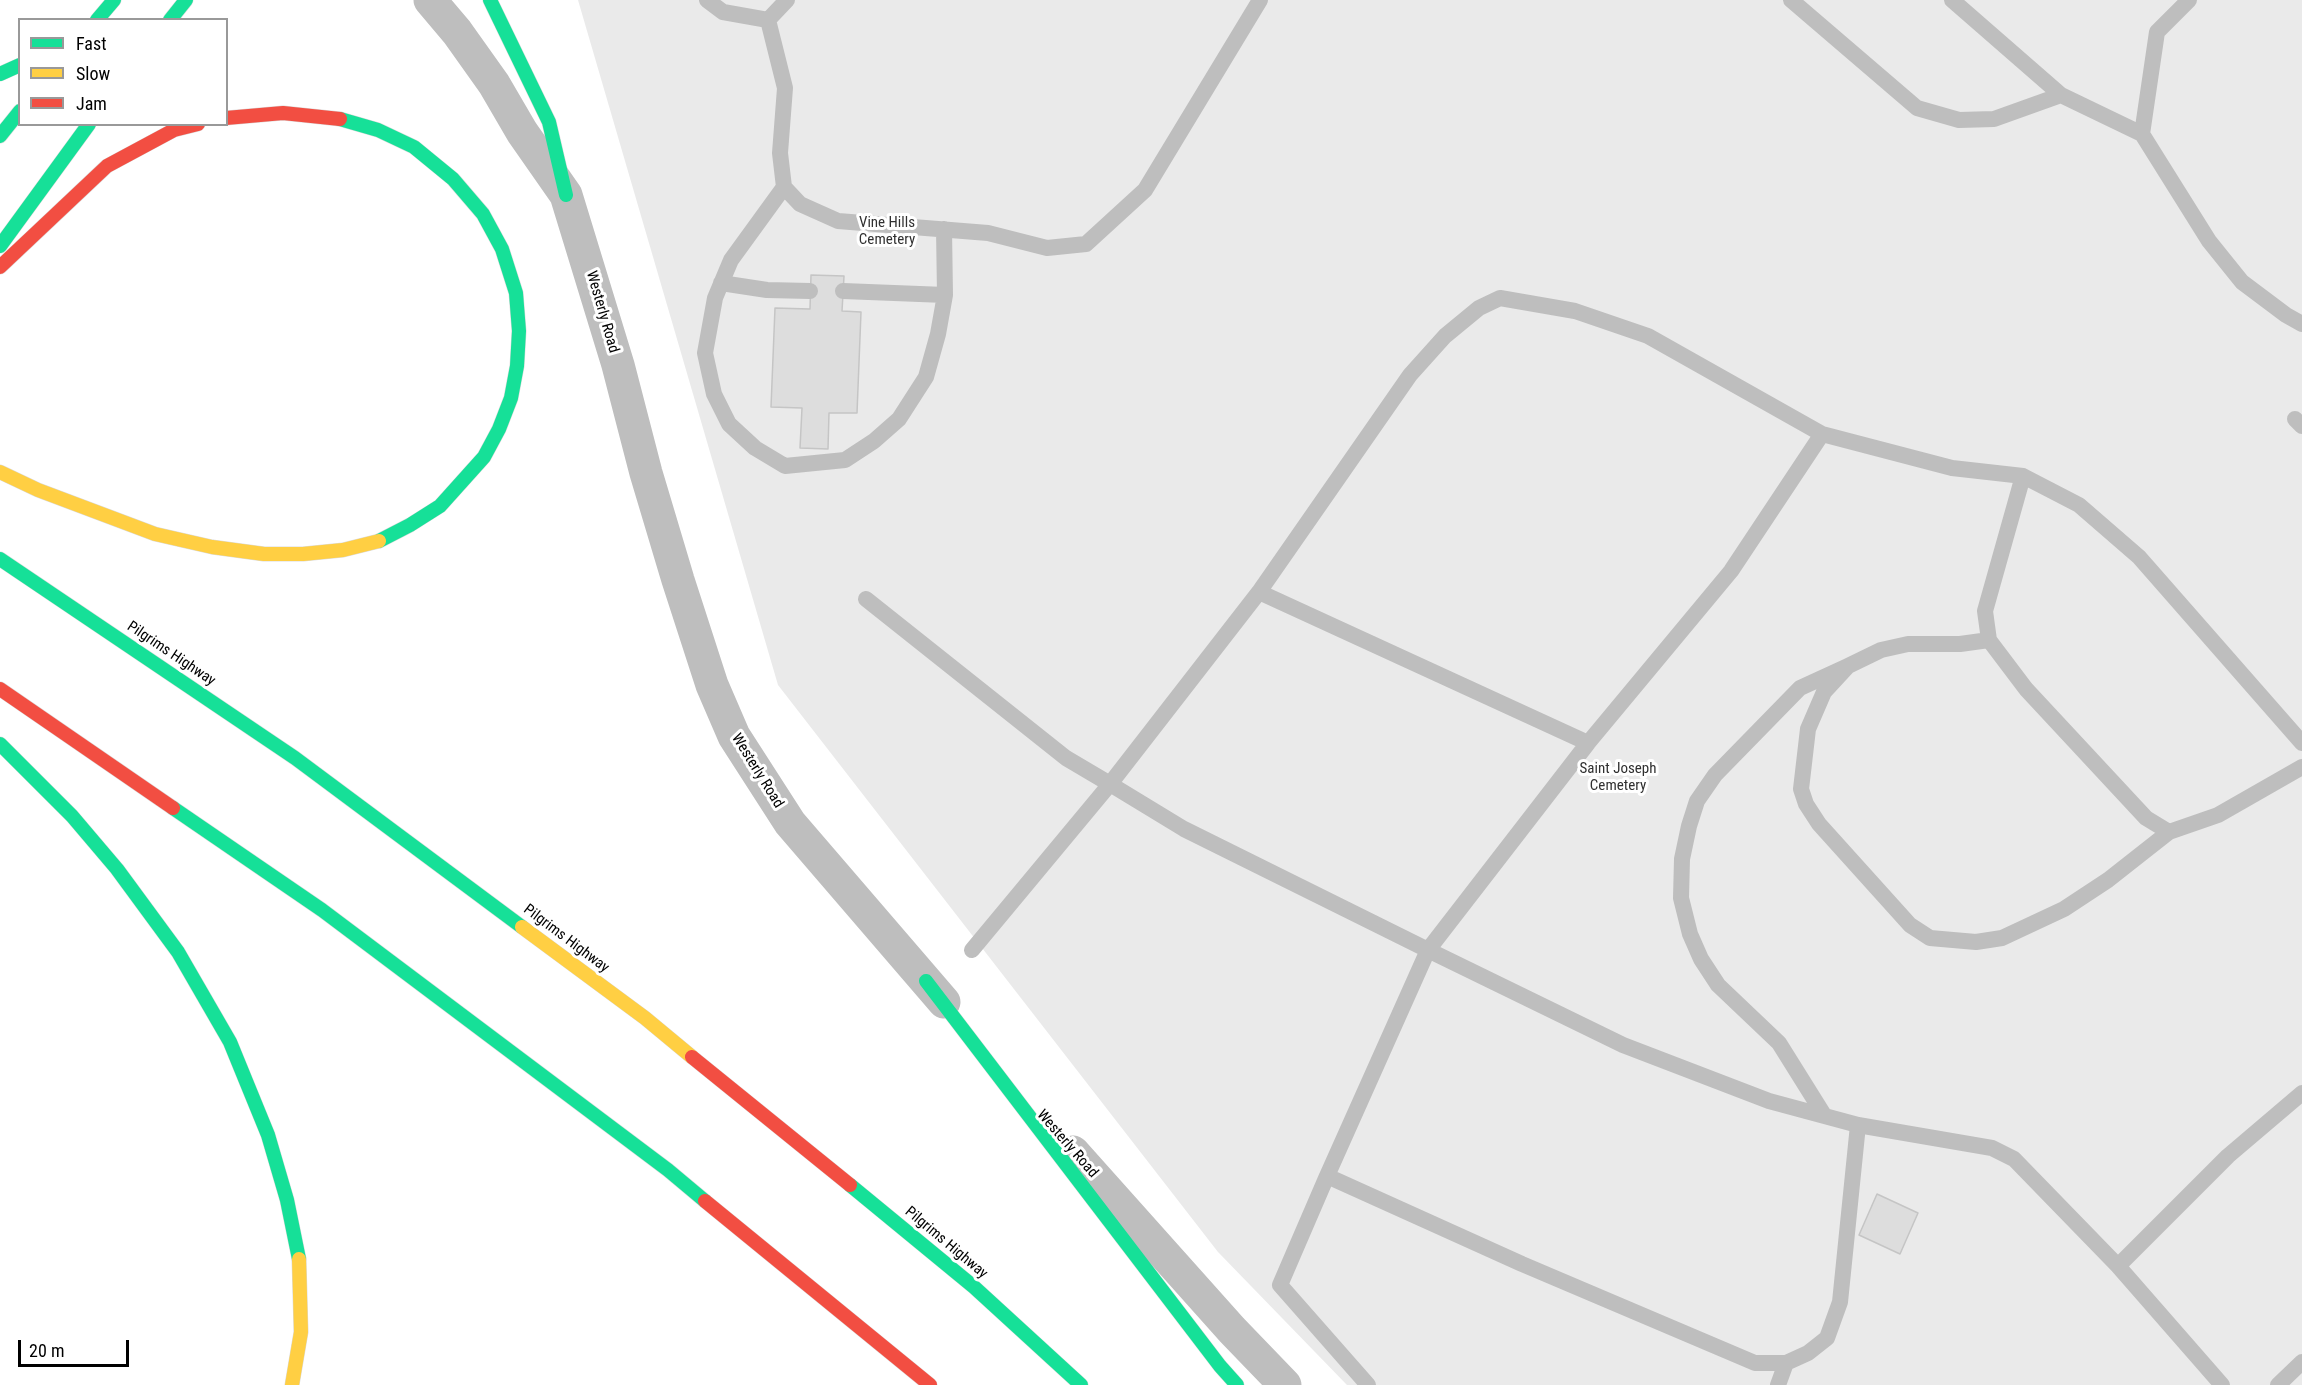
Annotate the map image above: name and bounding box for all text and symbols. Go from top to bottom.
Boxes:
legend [18,18,228,126]
text: Fast [76,33,107,54]
text: Slow [76,63,110,84]
text: Jam [76,93,107,114]
park label: Vine Hills Cemetery [859,214,915,249]
street label: Westerly Road [582,269,622,355]
street label: Pilgrims Highway [123,618,219,690]
street label: Westerly Road [727,730,787,812]
park label: Saint Joseph Cemetery [1580,760,1656,795]
street label: Pilgrims Highway [520,901,612,977]
street label: Westerly Road [1033,1106,1101,1182]
street label: Pilgrims Highway [901,1203,991,1283]
scale bar [21,1328,132,1366]
text: 20 m [29,1340,64,1361]

